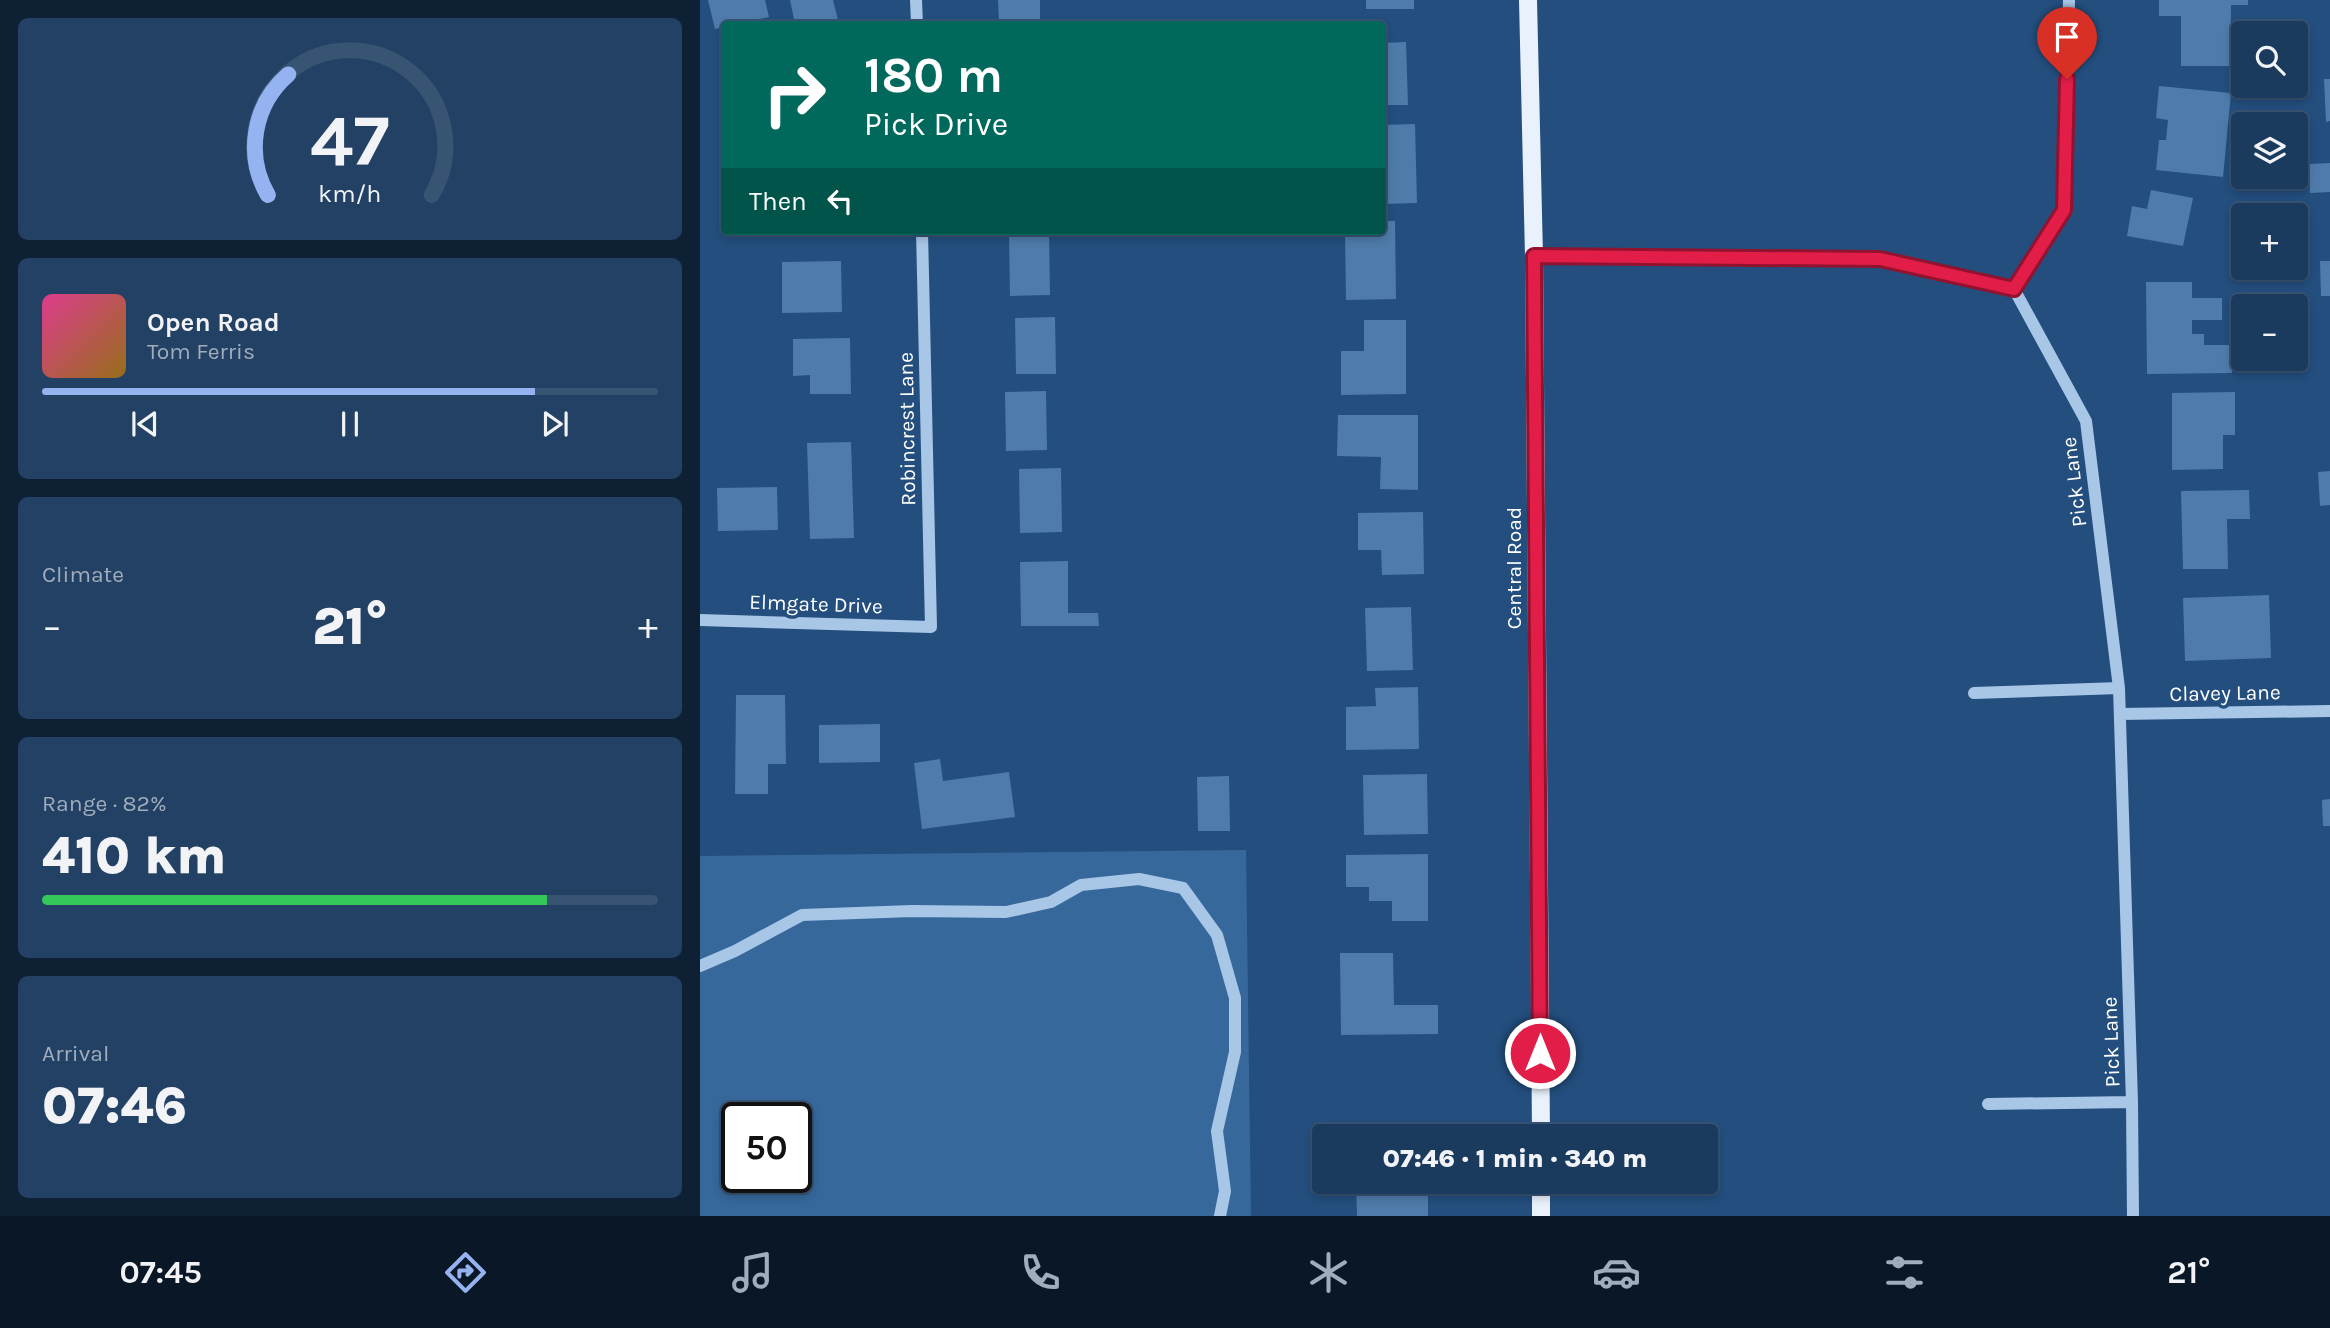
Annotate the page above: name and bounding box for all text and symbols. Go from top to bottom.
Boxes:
pin [2037,7,2097,79]
icon: arrive [2048,18,2086,56]
map controls [2231,21,2308,371]
button: search [2231,21,2308,98]
text: 180 m [864,47,1003,104]
icon: right [749,49,840,140]
text: 47 [310,98,390,183]
text: Pick Drive [864,106,1008,143]
button: layers [2231,112,2308,189]
text: km/h [318,179,382,208]
icon: left [821,182,859,220]
text: Then [749,186,807,217]
button: + [2231,203,2308,280]
button: − [2231,294,2308,371]
text: Open Road [147,307,280,338]
text: Tom Ferris [147,338,255,365]
street label: Robincrest Lane [894,352,920,506]
icon: previous [126,405,164,443]
icon: pause [331,405,369,443]
icon: next [536,405,574,443]
street label: Pick Lane [2057,436,2091,528]
street label: Central Road [1502,507,1526,629]
text: Climate [42,561,124,588]
street label: Elmgate Drive [749,590,883,618]
text: 21° [312,596,388,657]
text: − [42,604,62,649]
text: + [638,604,658,649]
street label: Clavey Lane [2169,680,2281,706]
text: Range · 82% [42,790,167,817]
text: 410 km [42,825,226,886]
street label: Pick Lane [2097,996,2125,1088]
position arrow [1503,1016,1577,1090]
text: Arrival [42,1040,109,1067]
text: 07:46 [42,1075,187,1136]
speed limit sign: 50 [721,1102,812,1193]
text: 07:46 · 1 min · 340 m [1383,1143,1647,1174]
icon: directions [441,1248,490,1297]
icon: music [728,1248,777,1297]
icon: phone [1016,1248,1065,1297]
icon: climate [1304,1248,1353,1297]
icon: car [1592,1248,1641,1297]
icon: filters [1880,1248,1929,1297]
text: 07:45 [119,1254,202,1291]
text: 21° [2167,1254,2211,1291]

